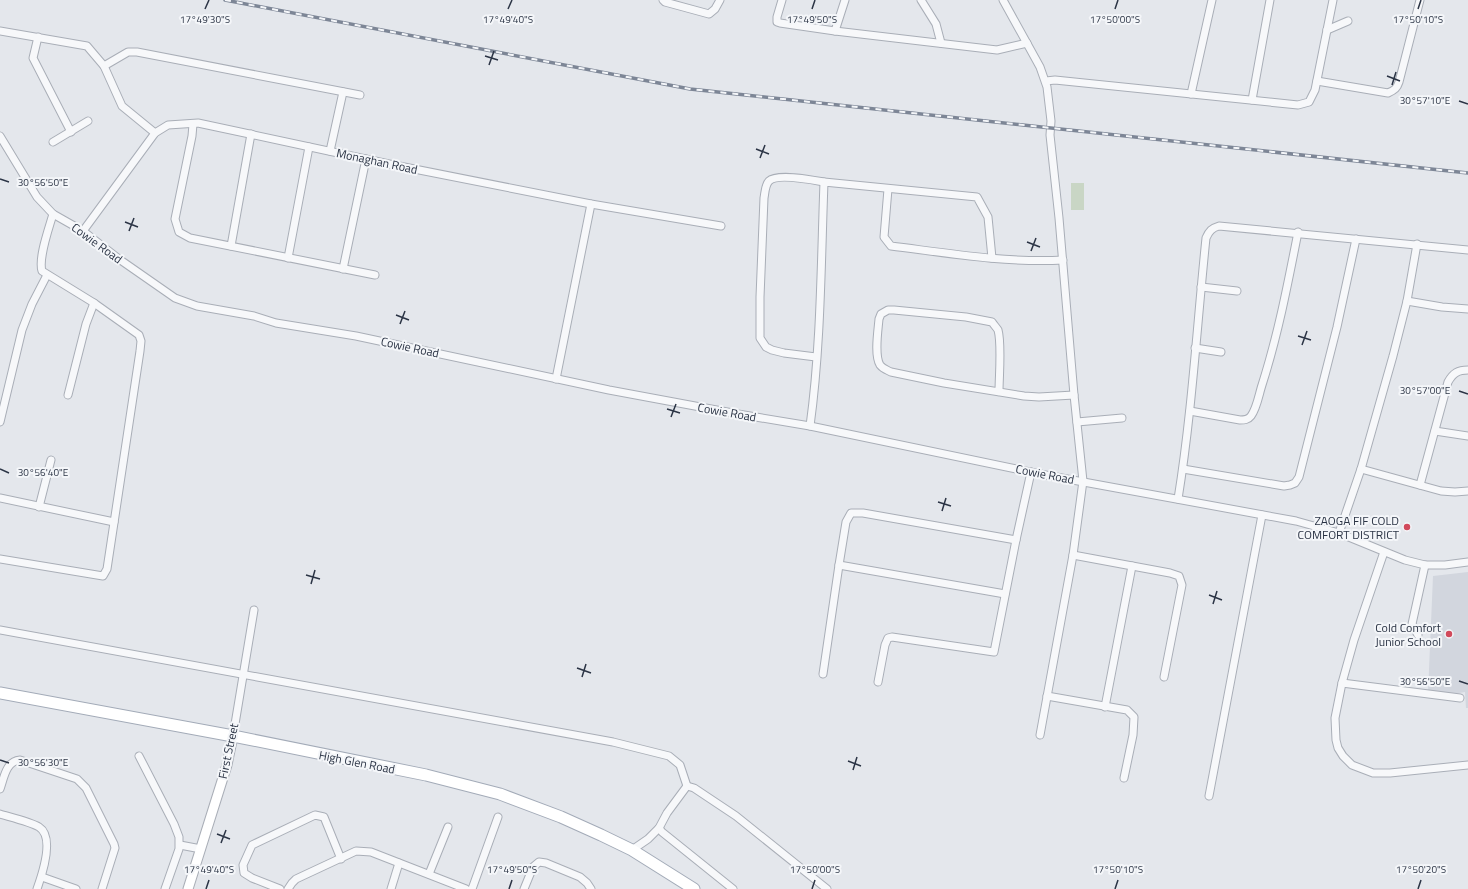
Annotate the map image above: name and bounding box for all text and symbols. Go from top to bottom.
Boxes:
text: 17°49'30"S [180,12,230,27]
text: 17°49'40"S [483,12,533,27]
text: 17°49'50"S [787,12,837,27]
text: 17°50'00"S [1090,12,1140,27]
text: 17°50'10"S [1393,12,1443,27]
text: 30°57'10"E [1400,93,1451,108]
street label: Monaghan Road [335,143,419,179]
text: 30°56'50"E [18,175,69,190]
street label: Cowie Road [67,218,127,268]
street label: Cowie Road [379,332,441,362]
text: 30°57'00"E [1400,383,1451,398]
street label: Cowie Road [696,398,758,426]
street label: Cowie Road [1014,459,1076,489]
text: 30°56'40"E [18,465,69,480]
place label: ZAOGA FIF COLD COMFORT DISTRICT [1298,511,1400,544]
marker: ZAOGA FIF COLD COMFORT DISTRICT [1402,522,1412,532]
place label: Cold Comfort Junior School [1375,618,1442,651]
marker: Cold Comfort Junior School [1444,629,1454,639]
text: 30°56'50"E [1400,674,1451,689]
street label: First Street [213,721,243,781]
street label: High Glen Road [317,745,397,779]
text: 30°56'30"E [18,755,69,770]
text: 17°49'40"S [184,862,234,877]
text: 17°49'50"S [487,862,537,877]
text: 17°50'00"S [790,862,840,877]
text: 17°50'10"S [1093,862,1143,877]
text: 17°50'20"S [1396,862,1446,877]

